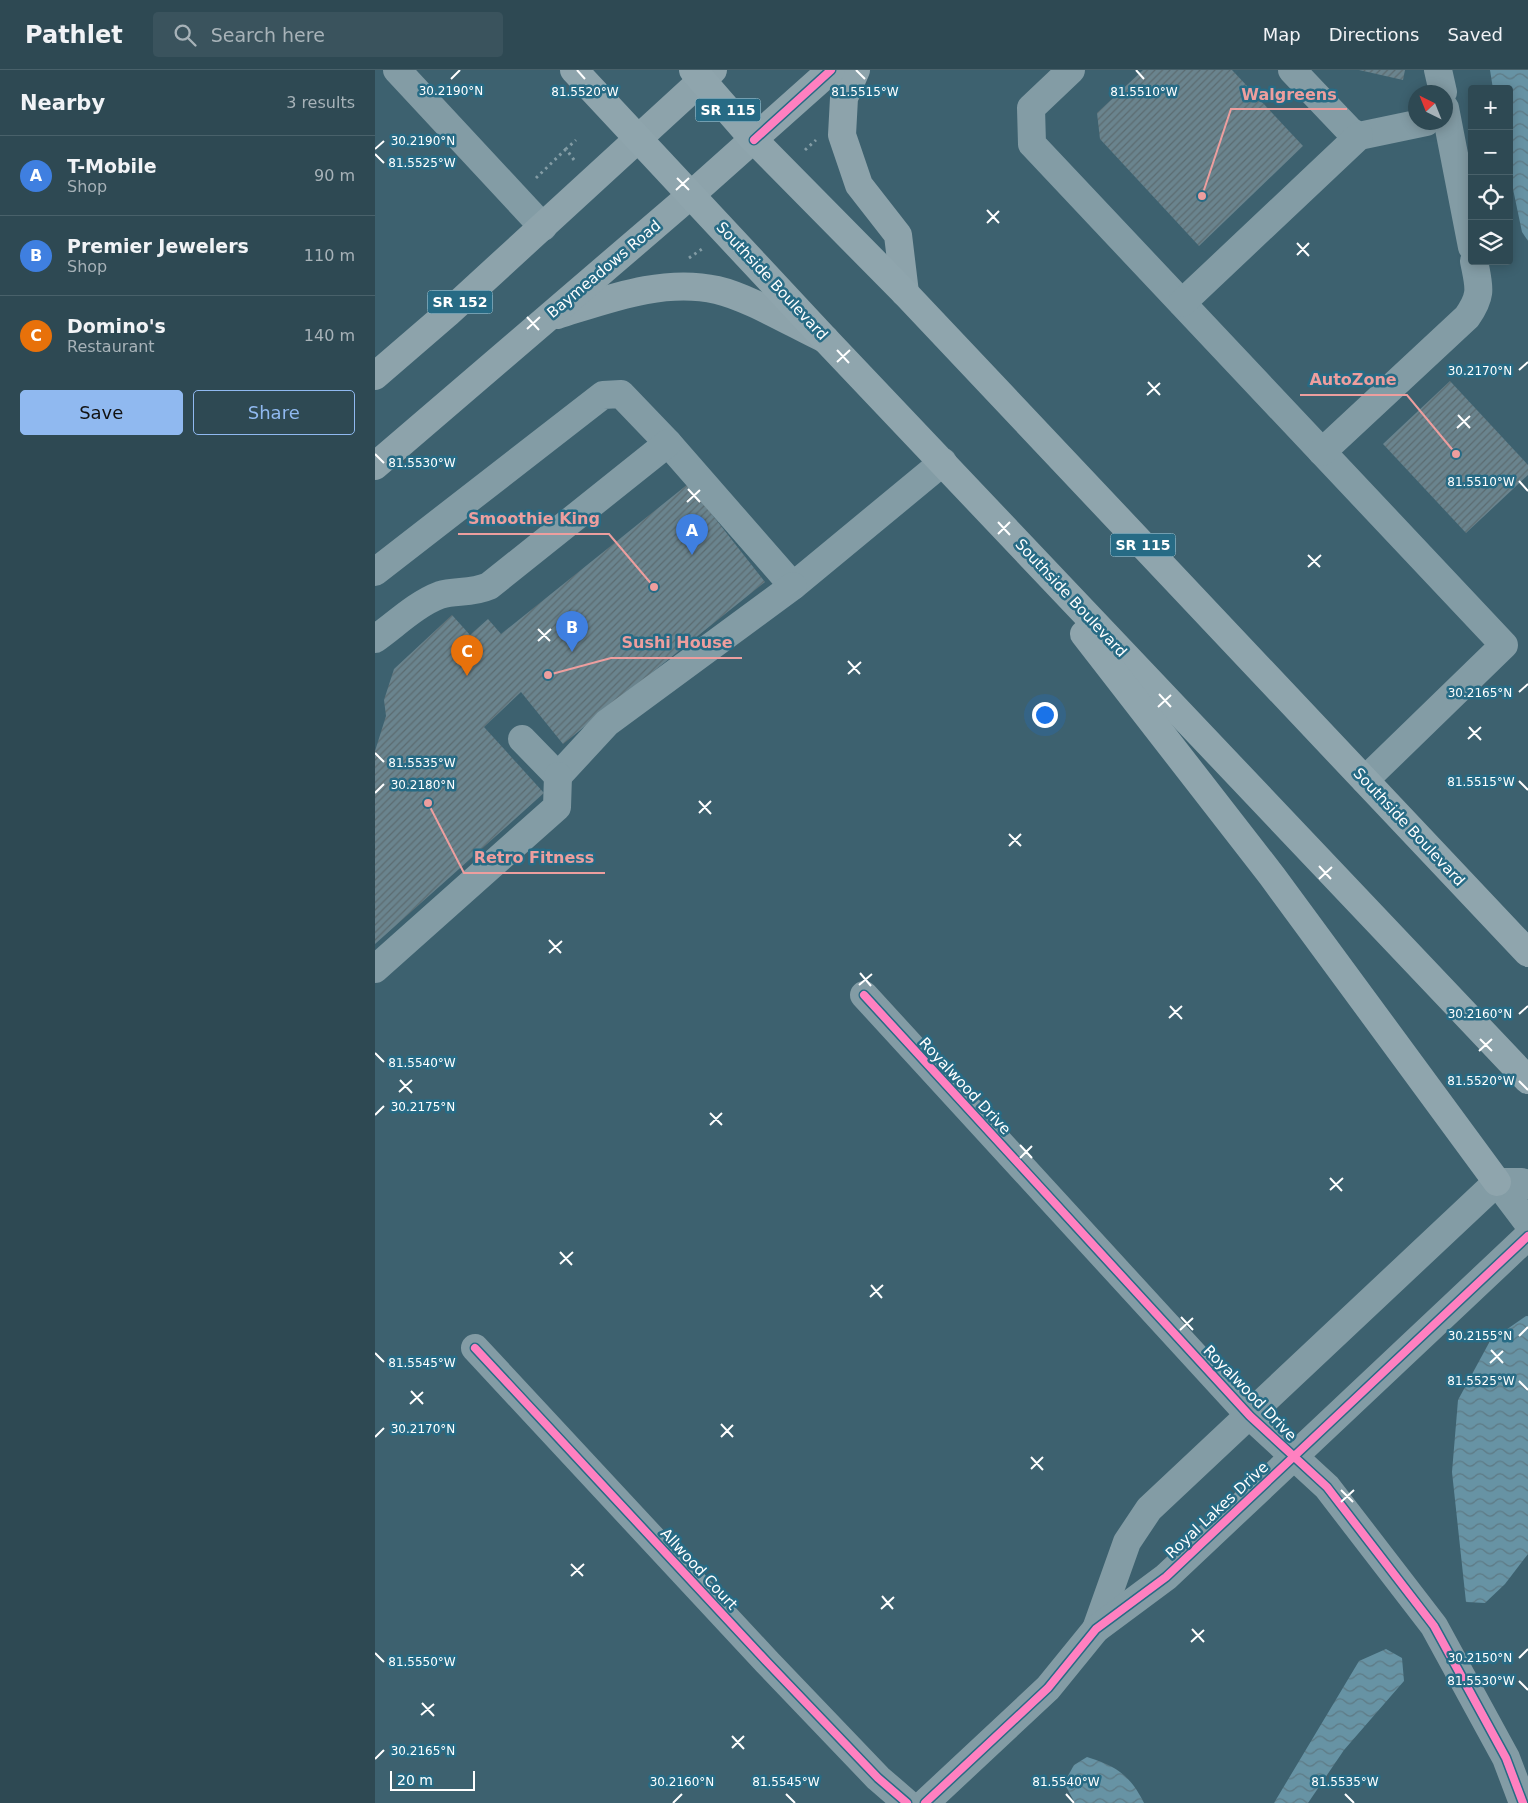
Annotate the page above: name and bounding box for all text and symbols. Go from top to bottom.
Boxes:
search box [153,12,503,57]
text: Pathlet [25,21,123,49]
icon: search [171,21,199,49]
text: Search here [211,24,325,46]
text: Map [1263,24,1301,45]
text: Directions [1329,24,1419,45]
text: Saved [1447,24,1503,45]
callout: Walgreens [1231,78,1347,109]
text: 30.2190°N [419,84,483,98]
text: 81.5520°W [551,85,619,99]
text: 81.5515°W [831,85,899,99]
text: 81.5510°W [1110,85,1178,99]
text: Walgreens [1241,85,1337,104]
north arrow [1408,85,1453,130]
map controls [1468,85,1513,265]
button: + [1468,85,1513,130]
text: Nearby [20,91,105,115]
text: 3 results [286,93,355,112]
road number: SR 115 [695,98,761,122]
button: − [1468,130,1513,175]
text: 30.2190°N [391,134,455,148]
text: T-Mobile [67,155,157,177]
text: 81.5525°W [388,156,456,170]
text: A [30,166,42,185]
text: 90 m [314,166,355,185]
button: locate [1468,175,1513,220]
text: Shop [67,177,107,196]
street label: Baymeadows Road [544,216,664,322]
street label: Southside Boulevard [713,218,831,344]
button: layers [1468,220,1513,265]
text: Premier Jewelers [67,235,249,257]
text: B [30,246,42,265]
text: 110 m [304,246,355,265]
text: Shop [67,257,107,276]
road number: SR 152 [427,290,493,313]
text: Domino's [67,315,166,337]
text: C [30,326,42,345]
text: 140 m [304,326,355,345]
text: Restaurant [67,337,155,356]
callout: AutoZone [1300,364,1407,395]
text: 30.2170°N [1448,364,1512,378]
text: AutoZone [1309,370,1397,389]
button: Save [20,390,183,435]
button: Share [193,390,355,435]
text: 81.5530°W [388,456,456,470]
text: 81.5510°W [1447,475,1515,489]
callout: Smoothie King [458,503,609,534]
text: Smoothie King [468,509,600,528]
pin: A [676,514,708,555]
road number: SR 115 [1111,534,1175,556]
street label: Southside Boulevard [1012,535,1130,661]
pin: B [556,611,588,652]
callout: Sushi House [611,627,742,658]
text: Sushi House [621,633,733,652]
pin: C [451,635,483,676]
text: 30.2165°N [1448,686,1512,700]
your location [1032,702,1058,728]
text: 81.5535°W [388,756,456,770]
street label: Southside Boulevard [1350,764,1468,890]
text: 81.5515°W [1447,775,1515,789]
text: 30.2180°N [391,778,455,792]
callout: Retro Fitness [464,842,605,873]
text: Retro Fitness [474,848,594,867]
text: 30.2160°N [1448,1007,1512,1021]
street label: Royalwood Drive [915,1034,1015,1138]
text: 81.5540°W [388,1056,456,1070]
text: 81.5520°W [1447,1074,1515,1088]
text: 30.2175°N [391,1100,455,1114]
text: 30.2155°N [1448,1329,1512,1343]
street label: Royalwood Drive [1200,1341,1300,1445]
text: 81.5545°W [388,1356,456,1370]
text: 81.5525°W [1447,1374,1515,1388]
text: 30.2170°N [391,1422,455,1436]
street label: Royal Lakes Drive [1162,1458,1272,1562]
street label: Allwood Court [657,1525,741,1614]
text: 30.2150°N [1448,1651,1512,1665]
text: 81.5550°W [388,1655,456,1669]
text: 81.5530°W [1447,1674,1515,1688]
text: 30.2165°N [391,1744,455,1758]
scale bar [390,1768,475,1791]
text: 20 m [397,1772,433,1788]
text: 30.2160°N [650,1775,714,1789]
text: 81.5545°W [752,1775,820,1789]
text: 81.5540°W [1032,1775,1100,1789]
text: 81.5535°W [1311,1775,1379,1789]

